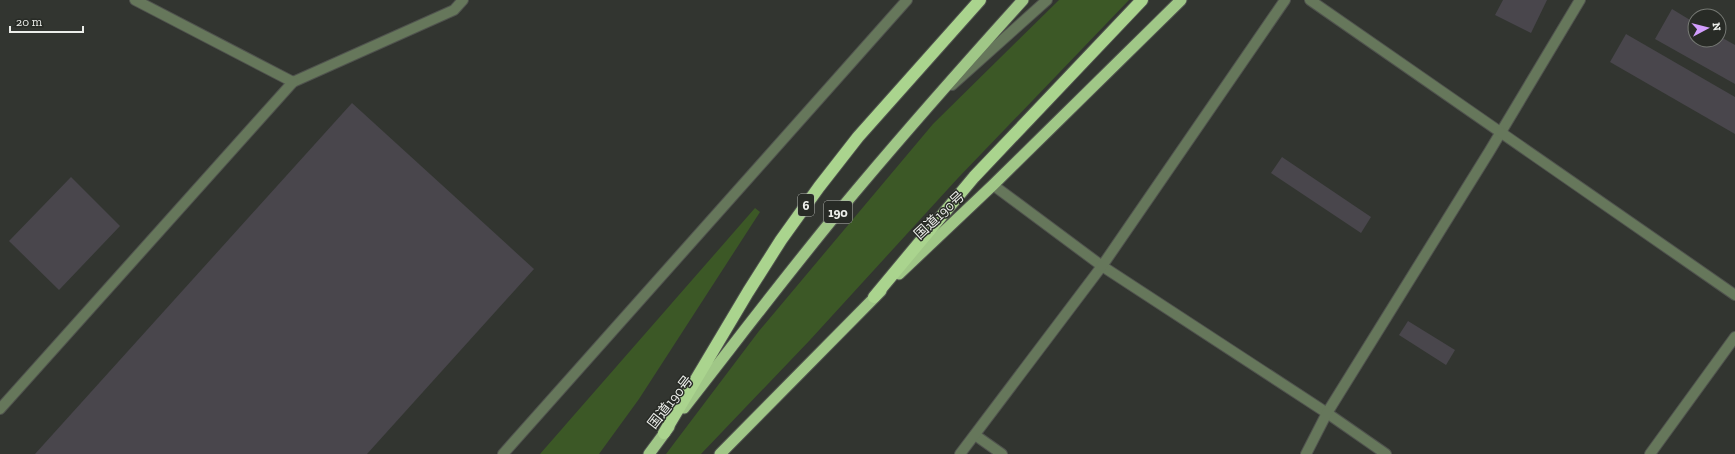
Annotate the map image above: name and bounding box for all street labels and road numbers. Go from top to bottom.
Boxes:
street label: 国道190号 [911,188,968,243]
road number: 6 [798,194,814,216]
road number: 190 [824,201,852,223]
street label: 国道190号 [644,372,696,432]

